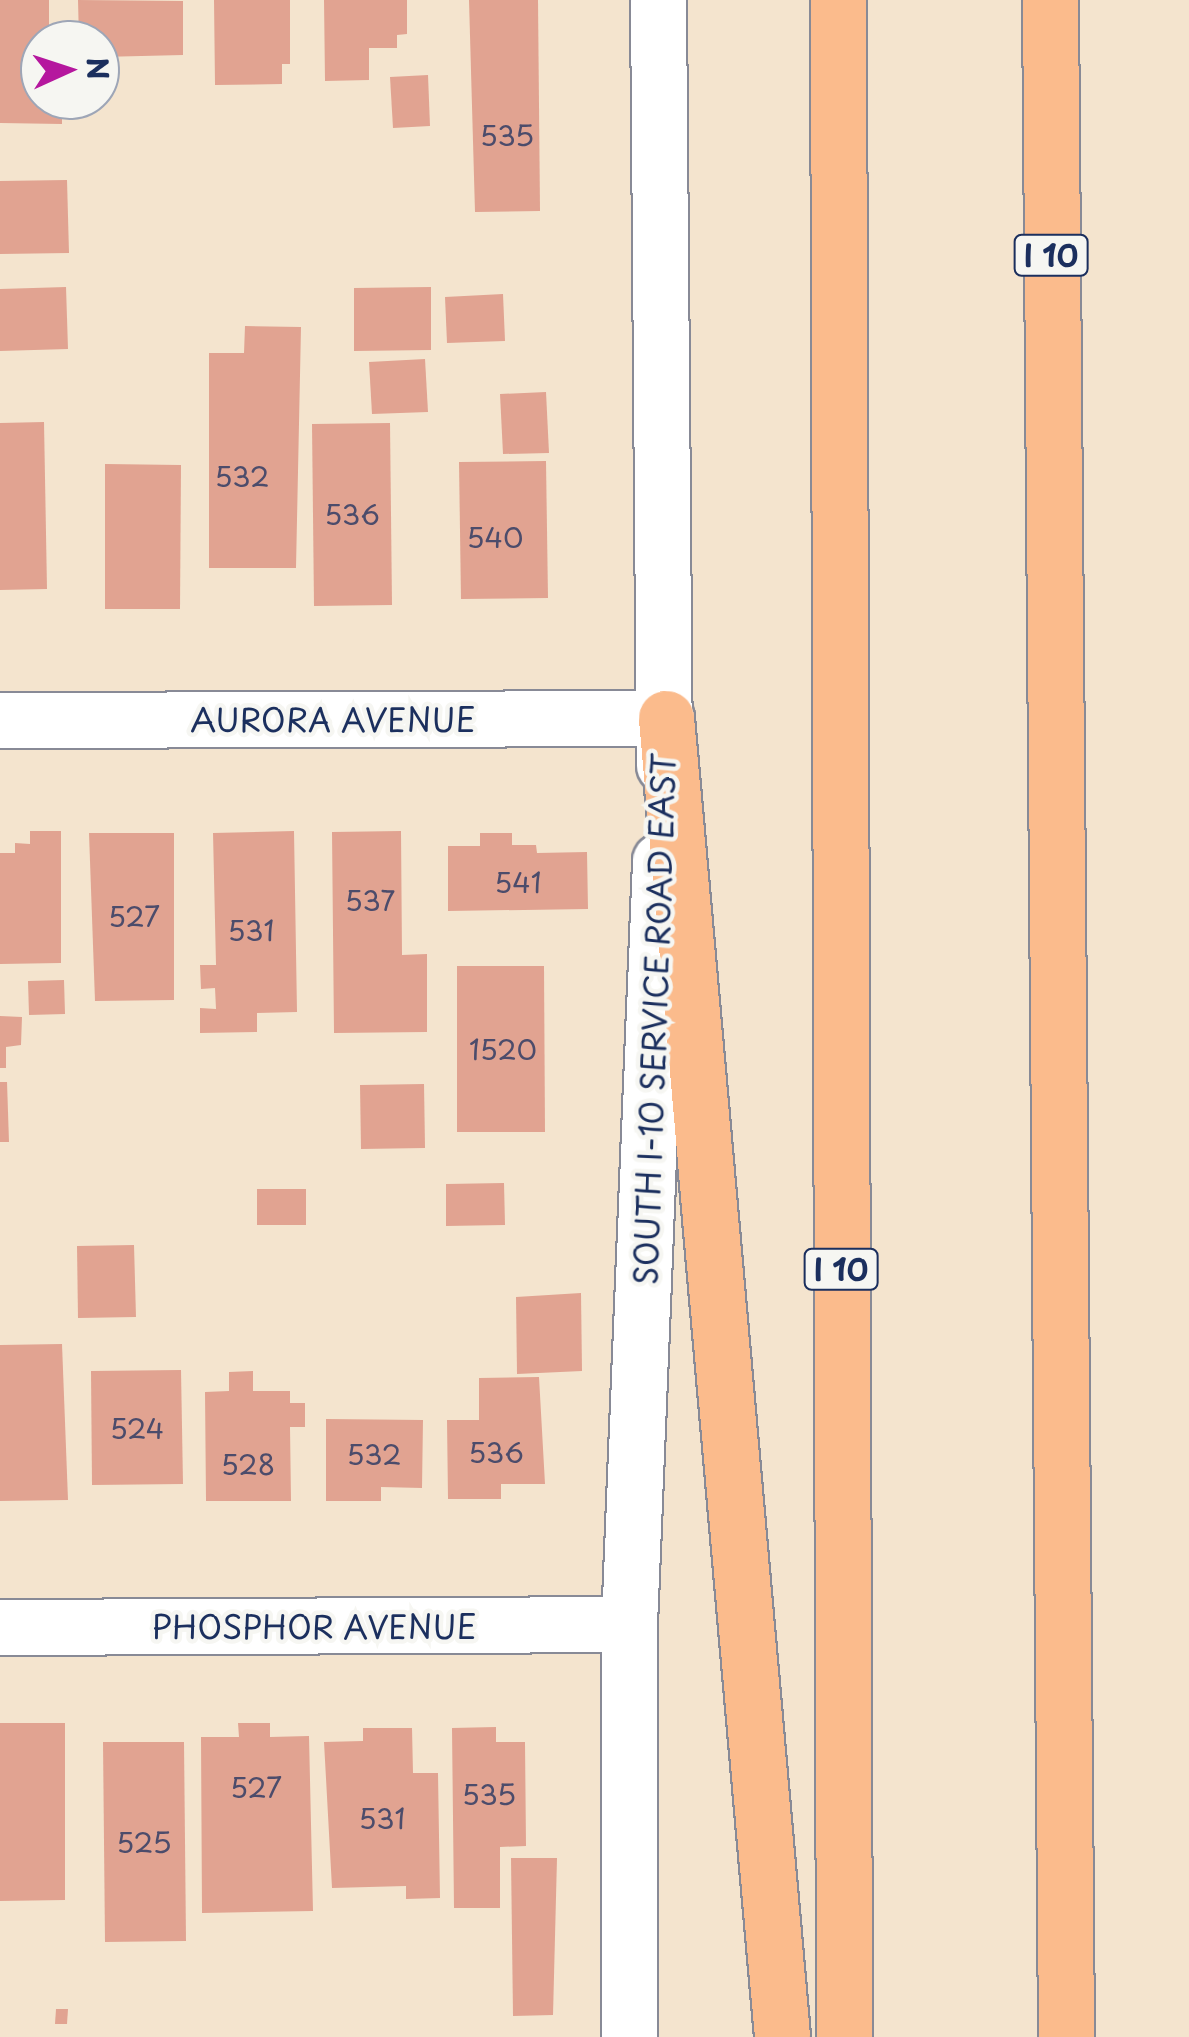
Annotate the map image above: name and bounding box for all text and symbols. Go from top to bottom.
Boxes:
north arrow [20,20,120,120]
text: N [76,56,121,81]
house number: 535 [480,118,534,152]
road number: I 10 [1011,230,1091,280]
house number: 532 [214,459,270,493]
house number: 536 [324,497,380,531]
house number: 540 [467,520,523,554]
street label: AURORA AVENUE [190,700,476,738]
street label: SOUTH I-10 SERVICE ROAD EAST [625,748,683,1290]
house number: 541 [494,865,542,899]
house number: 537 [345,883,395,917]
house number: 527 [108,899,160,933]
house number: 531 [228,913,274,947]
house number: 1520 [469,1032,537,1066]
road number: I 10 [801,1244,881,1294]
house number: 524 [110,1411,164,1445]
house number: 536 [468,1435,524,1469]
house number: 532 [346,1437,402,1471]
house number: 528 [221,1447,275,1481]
street label: PHOSPHOR AVENUE [150,1607,478,1645]
house number: 527 [230,1770,282,1804]
house number: 535 [462,1777,516,1811]
house number: 531 [359,1801,405,1835]
house number: 525 [116,1825,172,1859]

